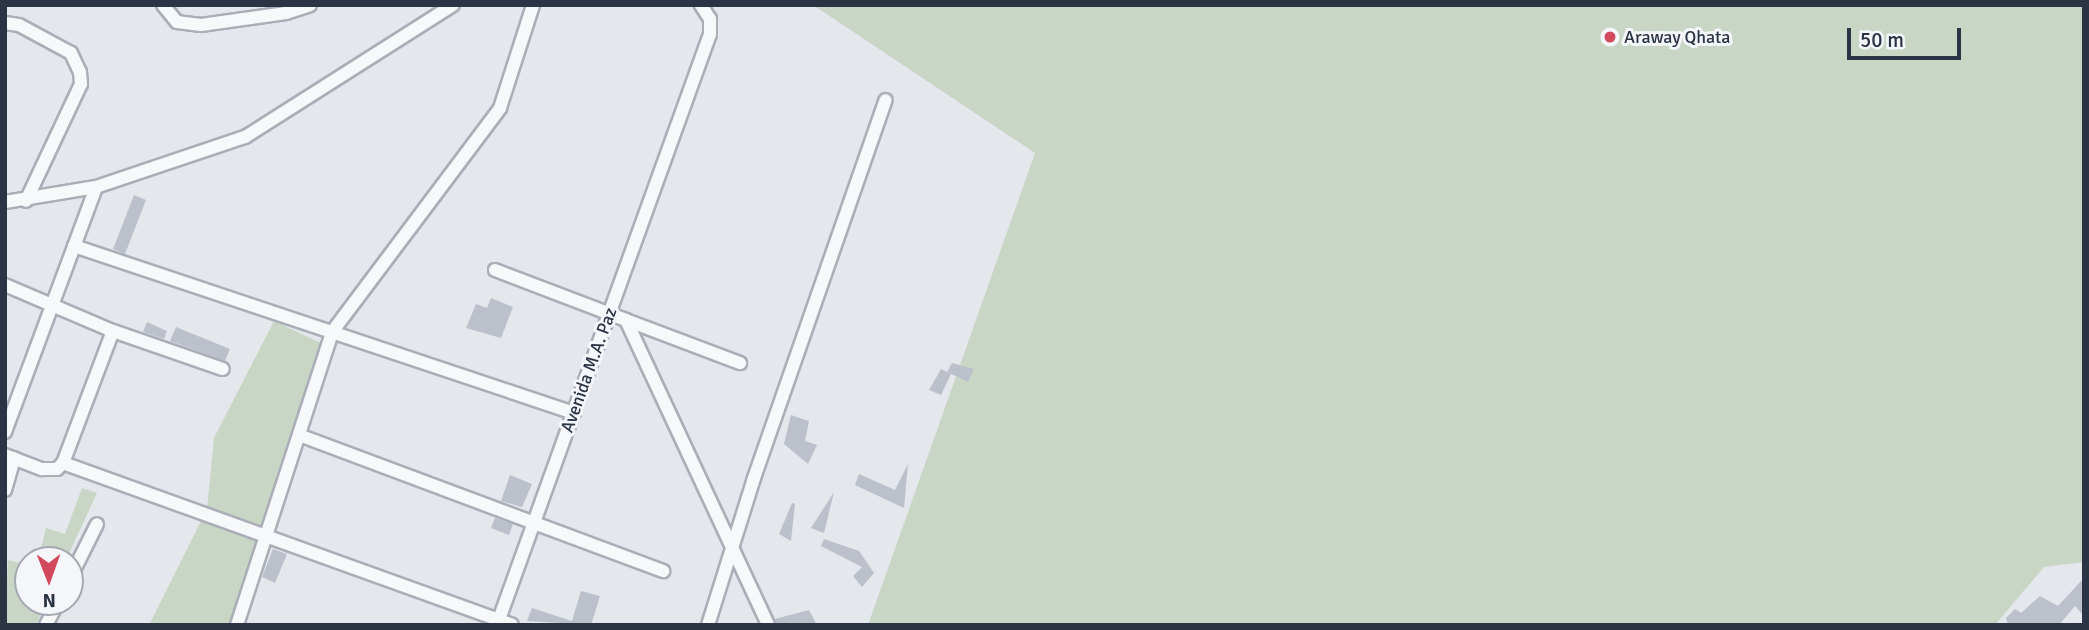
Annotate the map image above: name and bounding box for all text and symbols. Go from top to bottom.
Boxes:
scale bar [1851,14,1965,58]
place label: Araway Qhata [1624,26,1730,48]
text: 50 m [1860,27,1904,53]
marker: Araway Qhata [1602,29,1618,45]
street label: Avenida M.A. Paz [556,304,622,436]
north arrow [14,546,84,616]
text: N [43,588,56,612]

